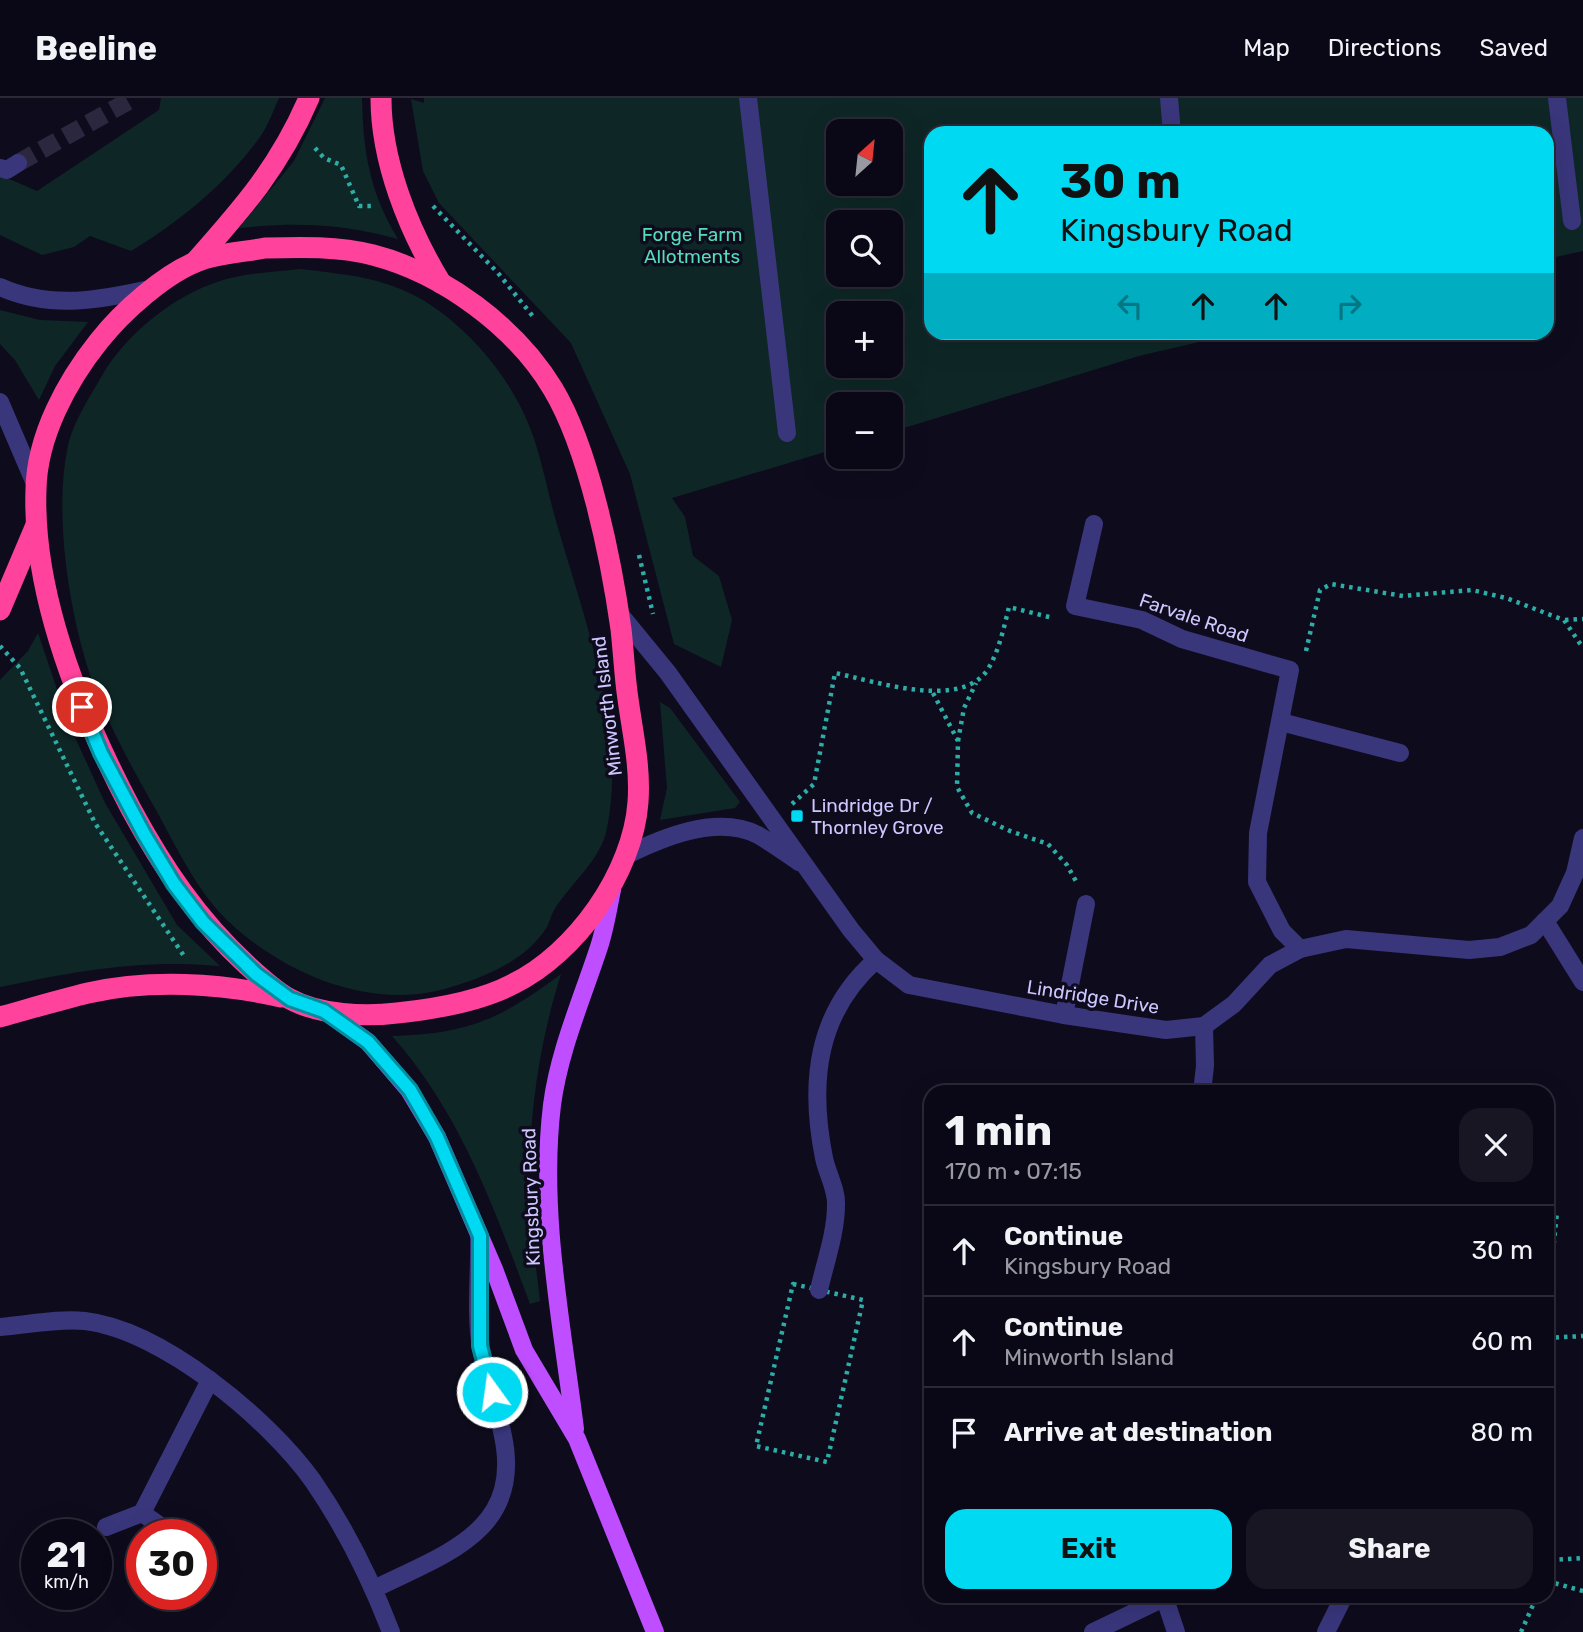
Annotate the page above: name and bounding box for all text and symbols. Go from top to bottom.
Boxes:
text: Beeline [35,29,157,68]
text: Map [1243,34,1290,62]
text: Directions [1328,34,1441,62]
text: Saved [1479,34,1548,62]
north arrow [826,119,903,196]
map controls [826,119,903,469]
text: 30 m [1060,152,1181,210]
icon: ahead [945,154,1036,245]
button: search [826,210,903,287]
text: Kingsbury Road [1060,211,1293,249]
park label: Forge Farm Allotments [642,223,742,268]
icon: left [1111,287,1149,325]
icon: ahead [1184,287,1222,325]
icon: ahead [1257,287,1295,325]
icon: right [1330,287,1368,325]
button: + [826,301,903,378]
button: − [826,392,903,469]
street label: Farvale Road [1136,589,1252,647]
street label: Minworth Island [587,635,627,777]
pin [52,677,112,737]
icon: arrive [63,688,101,726]
place label: Lindridge Dr / Thornley Grove [811,794,944,839]
marker: Lindridge Dr / Thornley Grove [789,808,805,824]
street label: Lindridge Drive [1025,975,1161,1019]
text: 1 min [945,1106,1052,1156]
button: close [1459,1108,1533,1182]
street label: Kingsbury Road [517,1128,545,1266]
text: 170 m · 07:15 [945,1157,1082,1185]
text: Continue [1004,1221,1123,1252]
icon: ahead [945,1232,983,1270]
text: 30 m [1471,1235,1533,1266]
text: Kingsbury Road [1004,1252,1171,1280]
text: Continue [1004,1312,1123,1343]
icon: ahead [945,1323,983,1361]
text: 60 m [1471,1326,1533,1357]
text: Minworth Island [1004,1343,1174,1371]
position arrow [455,1355,529,1429]
icon: arrive [945,1414,983,1452]
text: Arrive at destination [1004,1417,1272,1448]
text: 80 m [1470,1417,1533,1448]
button: Exit [945,1509,1232,1589]
button: Share [1246,1509,1533,1589]
speed limit sign: 30 [126,1519,217,1610]
text: 21 [46,1534,87,1576]
text: km/h [44,1571,89,1593]

